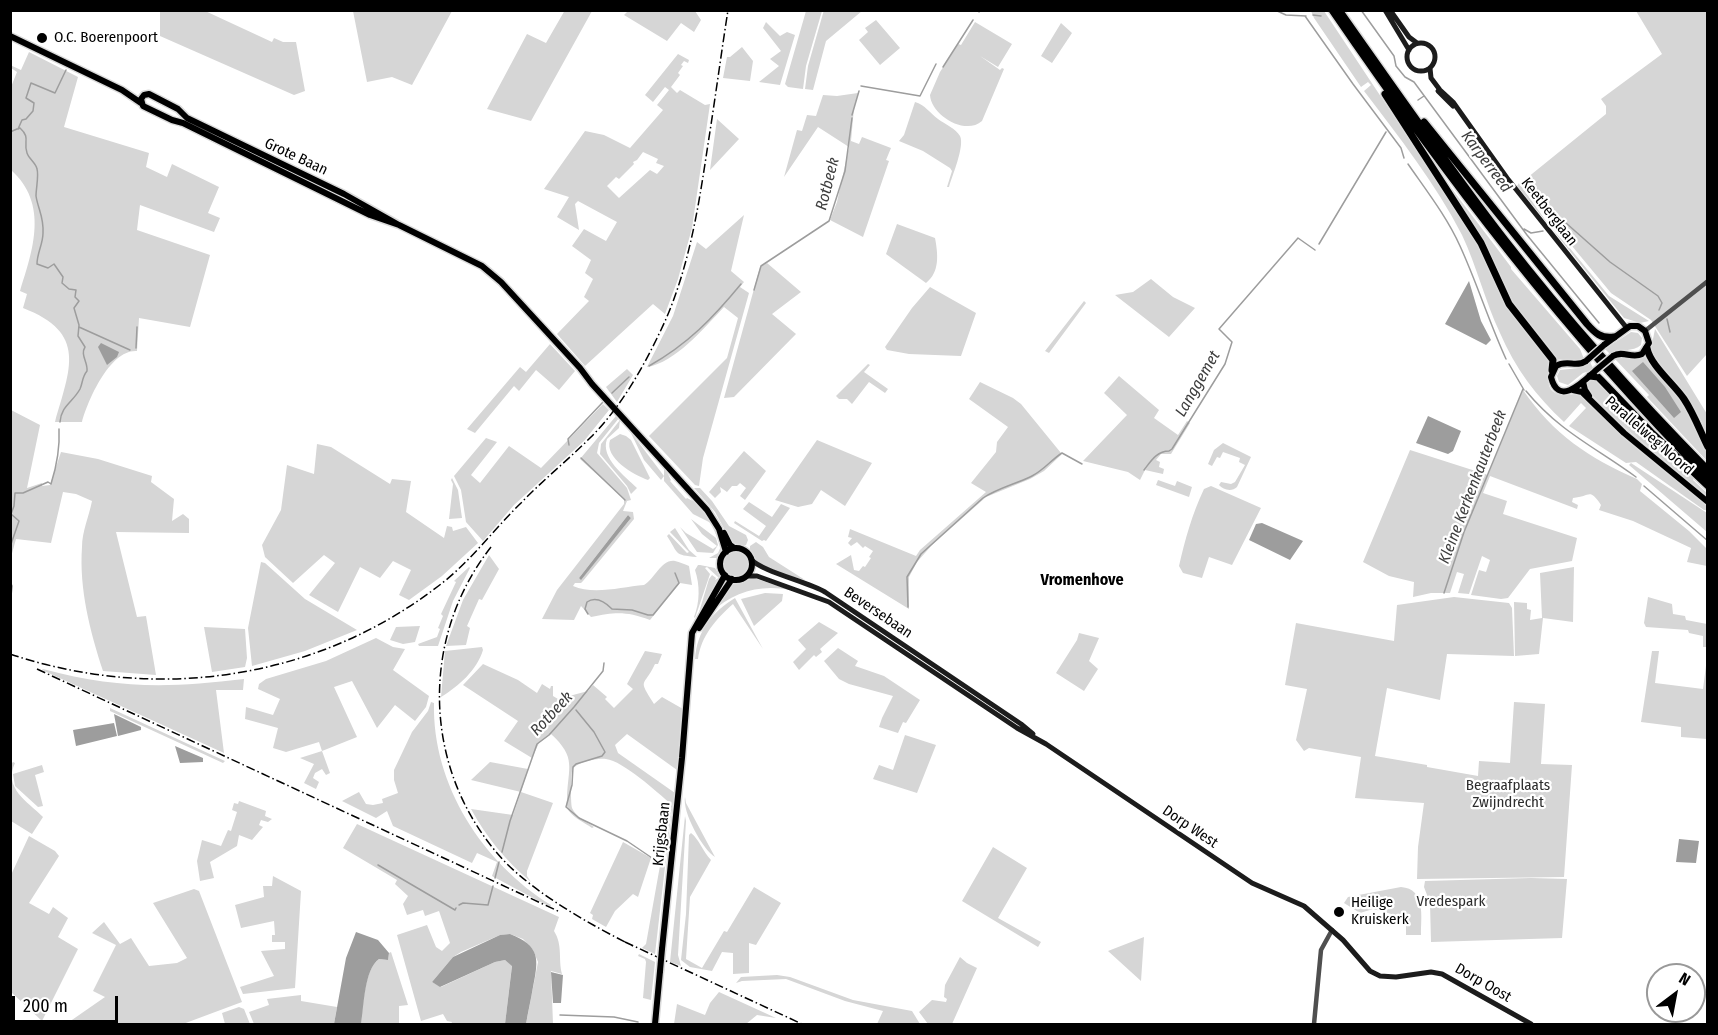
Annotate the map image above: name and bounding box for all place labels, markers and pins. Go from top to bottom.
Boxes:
place label: O.C. Boerenpoort [54,29,158,47]
marker: O.C. Boerenpoort [35,31,49,45]
place label: Heilige Kruiskerk [1351,894,1409,929]
marker: Heilige Kruiskerk [1332,905,1346,919]

